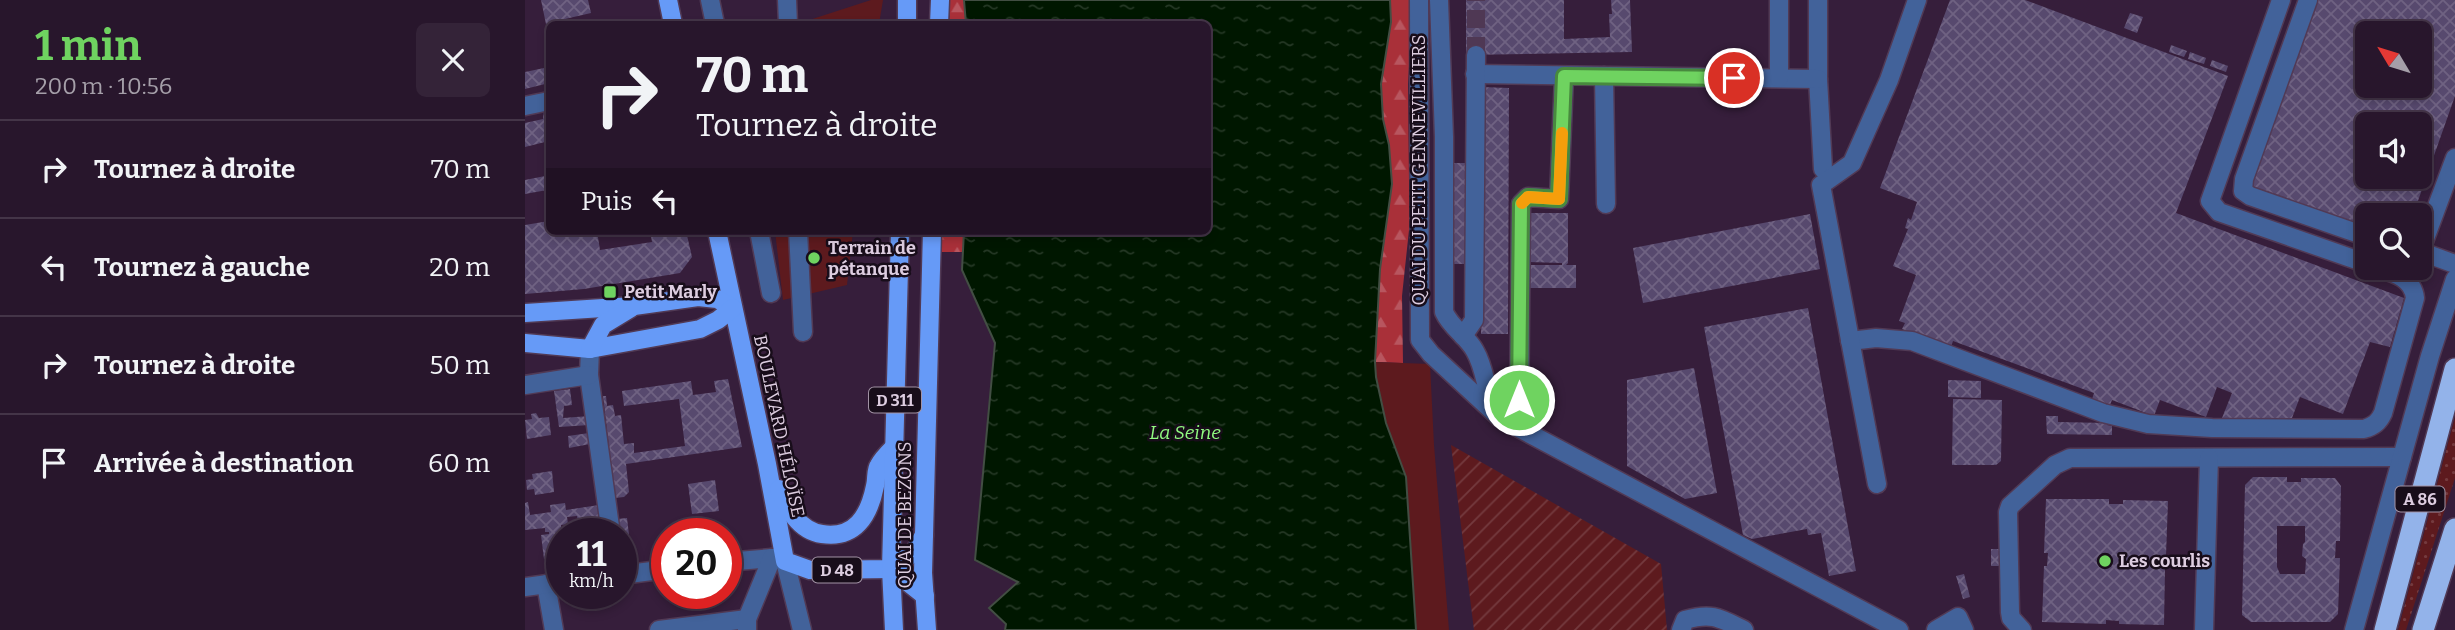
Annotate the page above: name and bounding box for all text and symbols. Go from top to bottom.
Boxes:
text: 1 min [35,21,141,71]
north arrow [2355,21,2433,98]
map controls [2355,21,2432,280]
button: close [416,23,490,97]
street label: QUAI DU PETIT GENNEVILLIERS [1408,34,1430,306]
text: 70 m [696,46,808,105]
pin [1704,48,1764,108]
icon: right [581,49,672,140]
icon: arrive [1715,59,1753,97]
text: 200 m · 10:56 [35,72,172,100]
text: Tournez à droite [696,106,938,144]
button: sound [2355,112,2432,189]
icon: right [35,150,73,188]
text: Tournez à droite [94,154,295,185]
text: 70 m [431,154,490,185]
icon: left [646,182,684,220]
text: Puis [581,186,632,217]
button: search [2355,203,2432,280]
place label: Terrain de pétanque [828,237,916,280]
icon: left [35,248,73,286]
marker: Terrain de pétanque [806,250,822,266]
text: Tournez à gauche [94,252,310,283]
text: 20 m [429,252,490,283]
place label: Petit Marly [624,281,718,303]
marker: Petit Marly [602,284,618,300]
street label: BOULEVARD HÉLOÏSE [749,333,810,519]
icon: right [35,346,73,384]
text: Tournez à droite [94,350,295,381]
text: 50 m [429,350,490,381]
position arrow [1482,363,1556,437]
road number: D 311 [869,388,921,412]
water label: La Seine [1149,421,1221,444]
street label: QUAI DE BEZONS [894,442,916,588]
icon: arrive [35,444,73,482]
text: Arrivée à destination [94,448,353,479]
text: 60 m [428,448,490,479]
road number: A 86 [2395,486,2445,512]
speed limit sign: 20 [651,518,742,609]
text: 11 [576,533,607,575]
place label: Les courlis [2119,550,2210,572]
marker: Les courlis [2097,553,2113,569]
road number: D 48 [813,558,861,582]
text: km/h [569,570,614,592]

